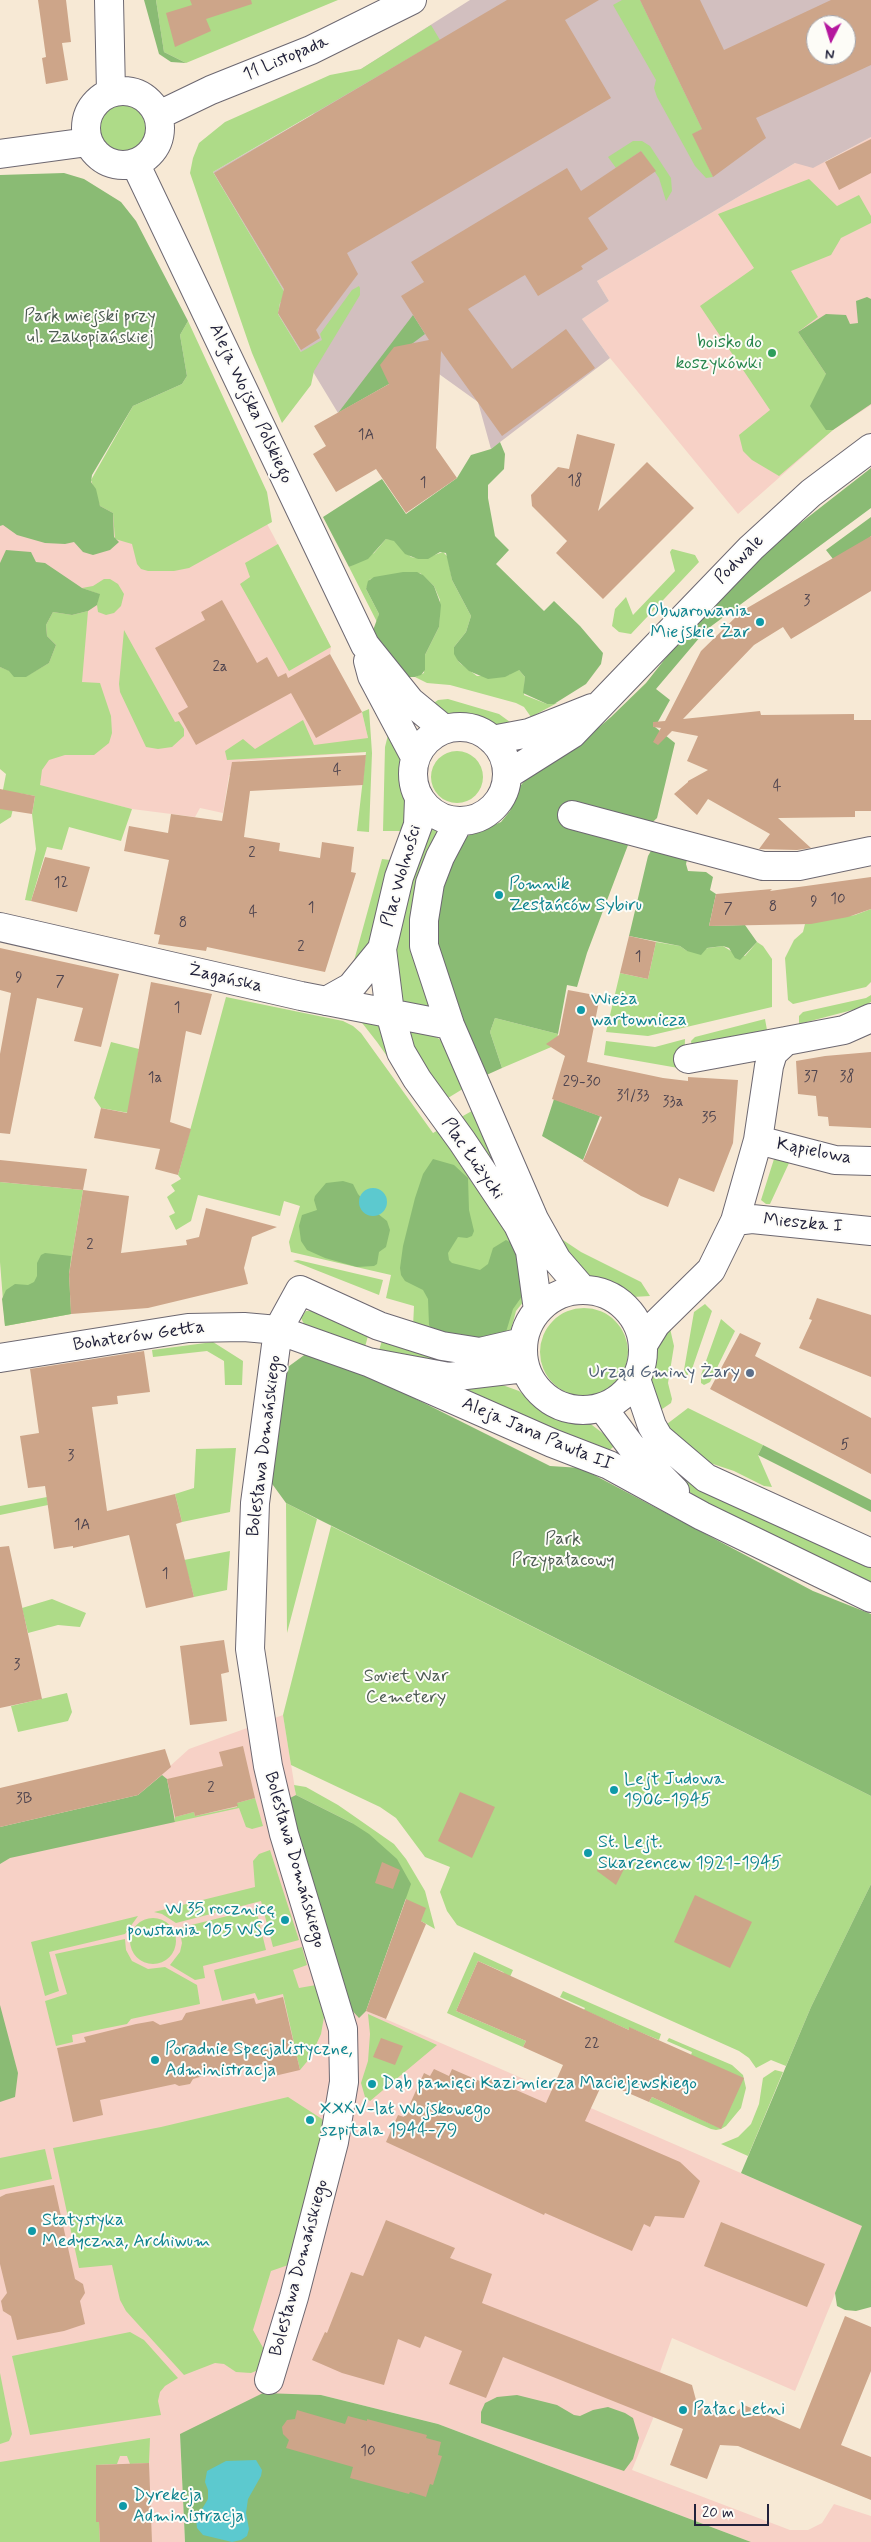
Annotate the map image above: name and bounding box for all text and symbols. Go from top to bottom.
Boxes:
north arrow [806,15,856,65]
street label: 11 Listopada [240,31,332,87]
text: N [824,45,835,63]
park label: Park miejski przy ul. Zakopiańskiej [24,306,156,348]
street label: Aleja Wojska Polskiego [203,321,297,487]
place label: boisko do koszykówki [676,332,762,374]
marker: boisko do koszykówki [766,347,778,359]
house number: 1A [358,427,374,445]
house number: 18 [568,473,582,491]
house number: 1 [420,475,426,493]
street label: Podwale [711,531,769,589]
house number: 3 [804,593,810,611]
place label: Obwarowania Miejskie Żar [647,601,750,644]
marker: Obwarowania Miejskie Żar [754,616,766,628]
house number: 2a [212,659,228,677]
house number: 4 [333,762,341,780]
house number: 4 [773,778,781,796]
street label: Plac Wolności [377,823,427,929]
house number: 2 [248,845,256,863]
place label: Pomnik Zesłańców Sybiru [509,874,642,916]
house number: 12 [54,875,68,893]
marker: Pomnik Zesłańców Sybiru [493,889,505,901]
house number: 10 [830,891,846,909]
house number: 9 [810,894,818,912]
house number: 8 [769,899,777,917]
house number: 1 [308,900,314,918]
house number: 7 [723,901,733,919]
house number: 4 [249,904,257,922]
house number: 8 [179,915,187,933]
house number: 2 [297,939,305,957]
house number: 1 [635,949,641,967]
street label: Żagańska [186,960,264,998]
house number: 9 [15,970,23,988]
house number: 7 [55,974,65,992]
place label: Wieża wartownicza [591,989,687,1032]
house number: 1 [174,1000,180,1018]
marker: Wieża wartownicza [575,1004,587,1016]
house number: 37 [804,1069,818,1087]
house number: 38 [840,1069,854,1087]
house number: 1a [148,1070,162,1088]
house number: 29-30 [563,1074,601,1092]
house number: 31/33 [617,1088,649,1106]
house number: 33a [663,1094,683,1112]
house number: 35 [702,1110,716,1128]
street label: Plac Łużycki [436,1114,508,1204]
street label: Kąpielowa [775,1134,853,1170]
street label: Mieszka I [763,1210,843,1238]
house number: 2 [86,1237,94,1255]
street label: Bohaterów Getta [72,1317,206,1357]
street label: Bolesława Domańskiego [243,1354,287,1538]
place label: Urząd Gminy Żary [589,1362,740,1384]
marker: Urząd Gminy Żary [744,1367,756,1379]
street label: Aleja Jana Pawła II [458,1393,616,1477]
house number: 5 [841,1437,849,1455]
house number: 3 [68,1448,74,1466]
house number: 1A [74,1517,90,1535]
park label: Park Przypałacowy [511,1529,615,1572]
house number: 1 [162,1566,168,1584]
house number: 3 [14,1657,20,1675]
park label: Soviet War Cemetery [364,1666,448,1708]
street label: Bolesława Domańskiego [258,1769,330,1951]
place label: Lejt Judowa 1906-1945 [624,1769,724,1812]
house number: 2 [207,1780,215,1798]
marker: Lejt Judowa 1906-1945 [608,1784,620,1796]
house number: 3B [16,1791,32,1809]
place label: St. Lejt. Skarzencew 1921-1945 [598,1832,782,1875]
marker: St. Lejt. Skarzencew 1921-1945 [582,1847,594,1859]
place label: W 35 rocznicę powstania 105 WSG [127,1899,275,1942]
marker: W 35 rocznicę powstania 105 WSG [279,1914,291,1926]
house number: 22 [584,2036,600,2054]
place label: Poradnie Specjalistyczne, Administracja [165,2039,353,2082]
marker: Poradnie Specjalistyczne, Administracja [149,2054,161,2066]
place label: Dąb pamięci Kazimierza Maciejewskiego [382,2073,697,2095]
marker: Dąb pamięci Kazimierza Maciejewskiego [366,2078,378,2090]
place label: XXXV-lat Wojskowego szpitala 1944-79 [320,2099,491,2142]
marker: XXXV-lat Wojskowego szpitala 1944-79 [304,2114,316,2126]
street label: Bolesława Domańskiego [266,2177,334,2359]
place label: Statystyka Medyczna, Archiwum [42,2210,210,2252]
marker: Statystyka Medyczna, Archiwum [26,2225,38,2237]
place label: Pałac Letni [693,2399,785,2421]
marker: Pałac Letni [677,2404,689,2416]
house number: 10 [360,2443,376,2461]
place label: Dyrekcja Administracja [133,2485,244,2528]
scale bar [696,2494,771,2526]
marker: Dyrekcja Administracja [117,2500,129,2512]
text: 20 m [702,2503,734,2523]

